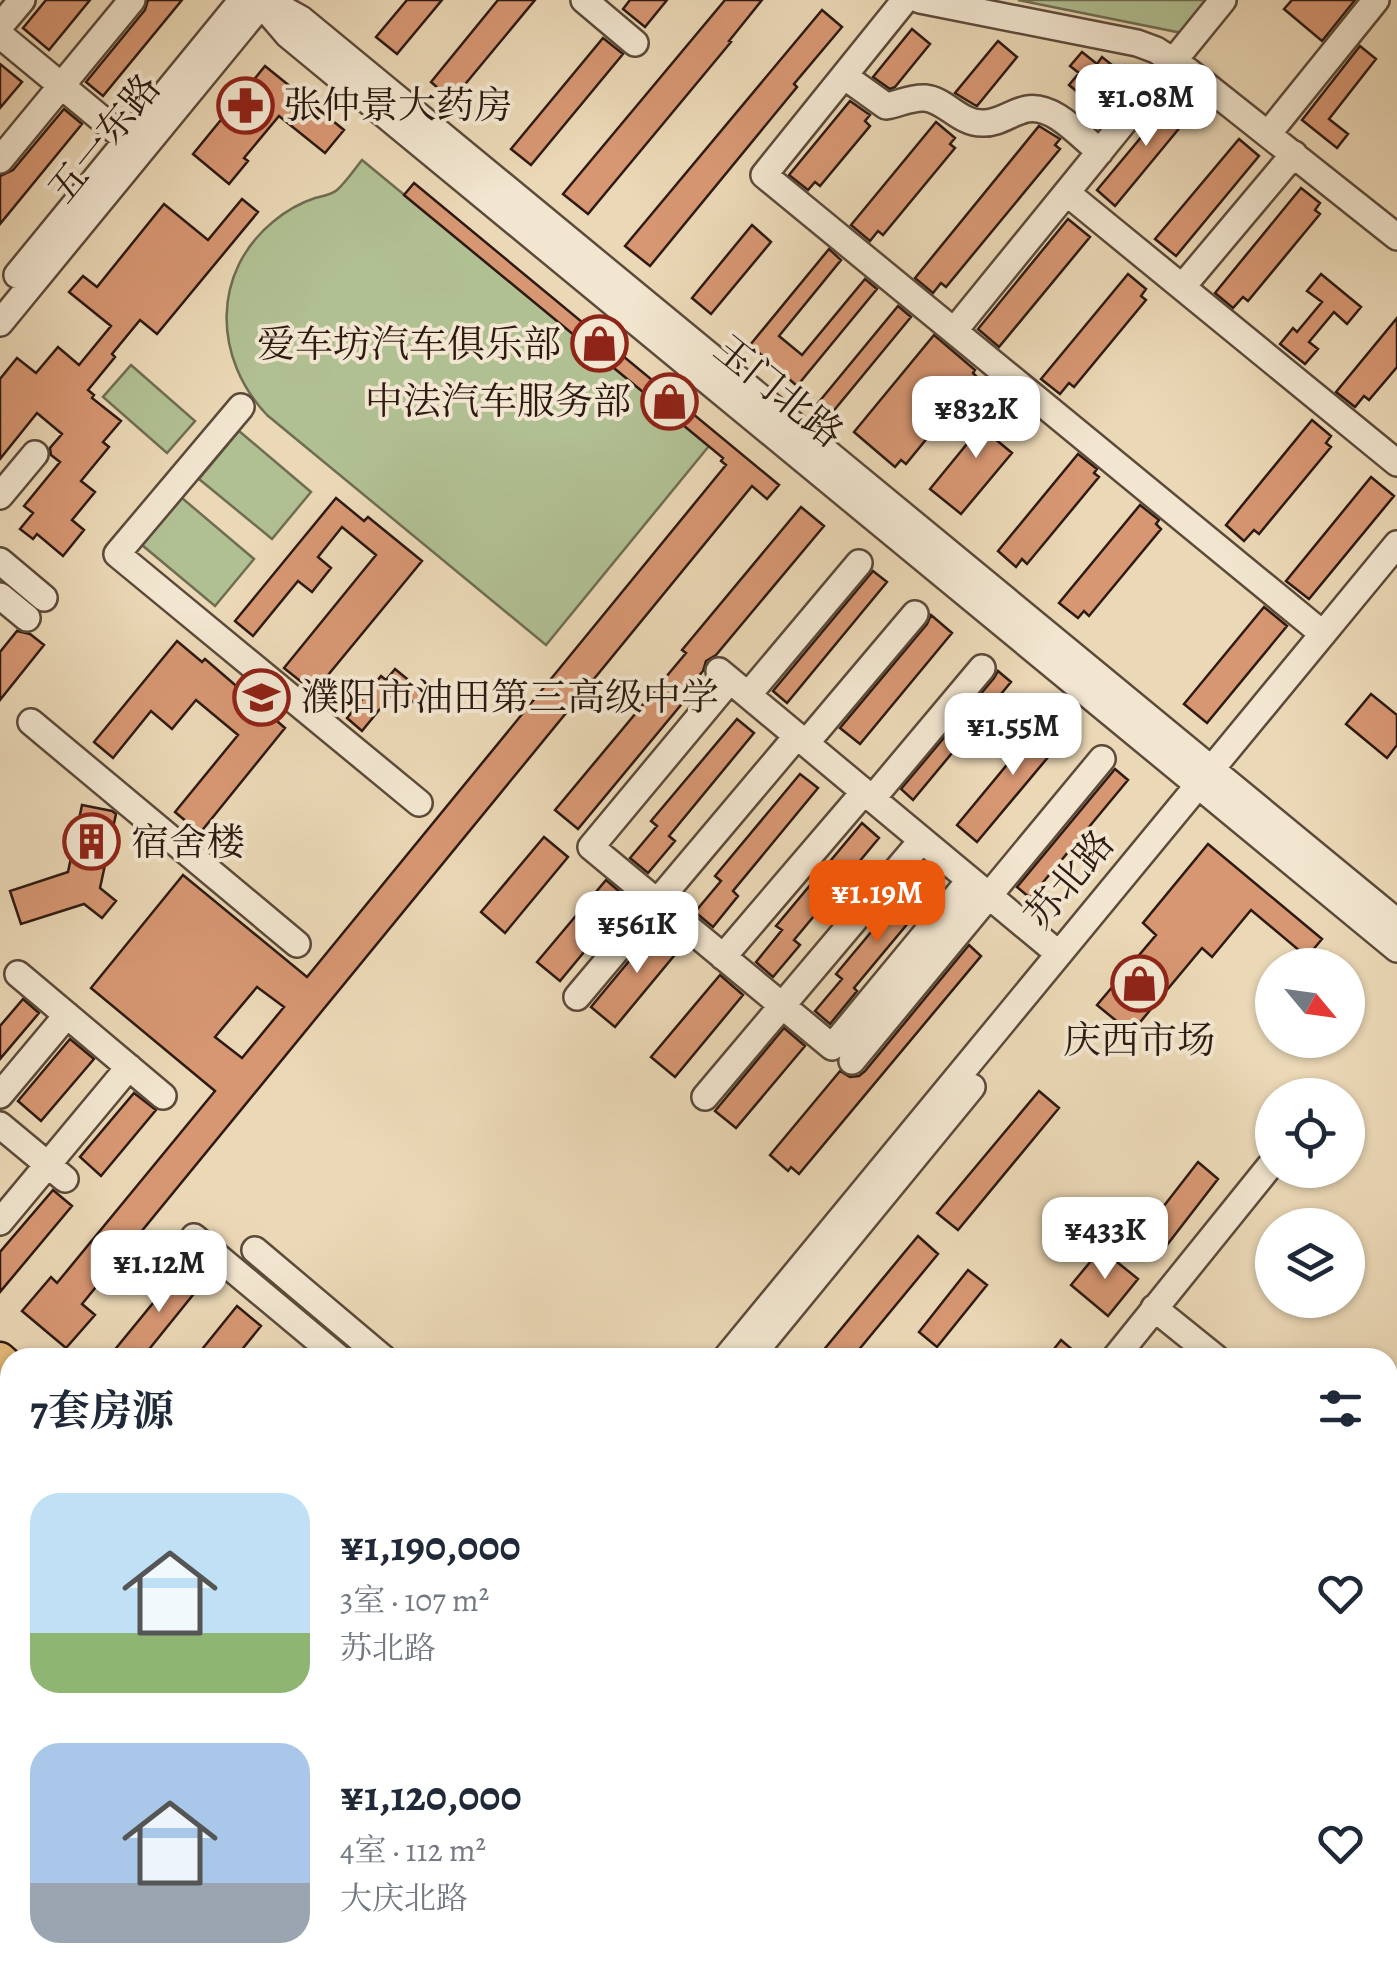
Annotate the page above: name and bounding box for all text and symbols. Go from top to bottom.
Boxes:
street label: 五一东路 [36,63,172,213]
pin: ¥1.08M [1065,64,1227,149]
text: ¥1.08M [1098,74,1195,118]
pharmacy icon: 张仲景大药房 [215,75,275,135]
place label: 张仲景大药房 [284,79,512,131]
shop icon: 爱车坊汽车俱乐部 [570,314,630,374]
place label: 爱车坊汽车俱乐部 [257,318,561,370]
street label: 玉门北路 [704,323,854,459]
shop icon: 中法汽车服务部 [640,371,700,431]
place label: 中法汽车服务部 [365,375,631,427]
pin: ¥832K [906,376,1046,461]
text: ¥832K [934,386,1018,430]
school or university icon: 濮阳市油田第三高级中学 [232,667,292,727]
place label: 濮阳市油田第三高级中学 [301,671,719,723]
pin: ¥1.55M [932,693,1094,778]
text: ¥1.55M [967,703,1059,747]
building icon: 宿舍楼 [62,812,122,872]
place label: 宿舍楼 [131,816,245,868]
street label: 苏北路 [1012,819,1126,939]
pin: ¥1.19M [796,860,958,945]
text: ¥1.19M [831,870,923,914]
pin: ¥561K [567,891,707,976]
text: ¥561K [597,901,677,945]
north arrow [1255,948,1365,1058]
map controls [1255,948,1365,1318]
shop icon: 庆西市场 [1109,953,1169,1013]
place label: 庆西市场 [1063,1014,1215,1066]
button: locate [1255,1078,1365,1188]
pin: ¥433K [1035,1197,1175,1282]
text: ¥433K [1064,1207,1146,1251]
button: layers [1255,1208,1365,1318]
pin: ¥1.12M [78,1230,240,1315]
text: ¥1.12M [113,1240,205,1284]
icon: filters [1313,1381,1368,1436]
text: 7套房源 [30,1382,174,1439]
text: ¥1,190,000 [340,1517,521,1574]
icon: home [110,1533,230,1653]
icon: heart [1313,1566,1368,1621]
text: 3室 · 107 m² [340,1578,489,1622]
text: 苏北路 [340,1626,436,1670]
text: ¥1,120,000 [340,1767,522,1824]
icon: home [110,1783,230,1903]
icon: heart [1313,1816,1368,1871]
text: 4室 · 112 m² [340,1828,486,1872]
text: 大庆北路 [340,1876,468,1920]

